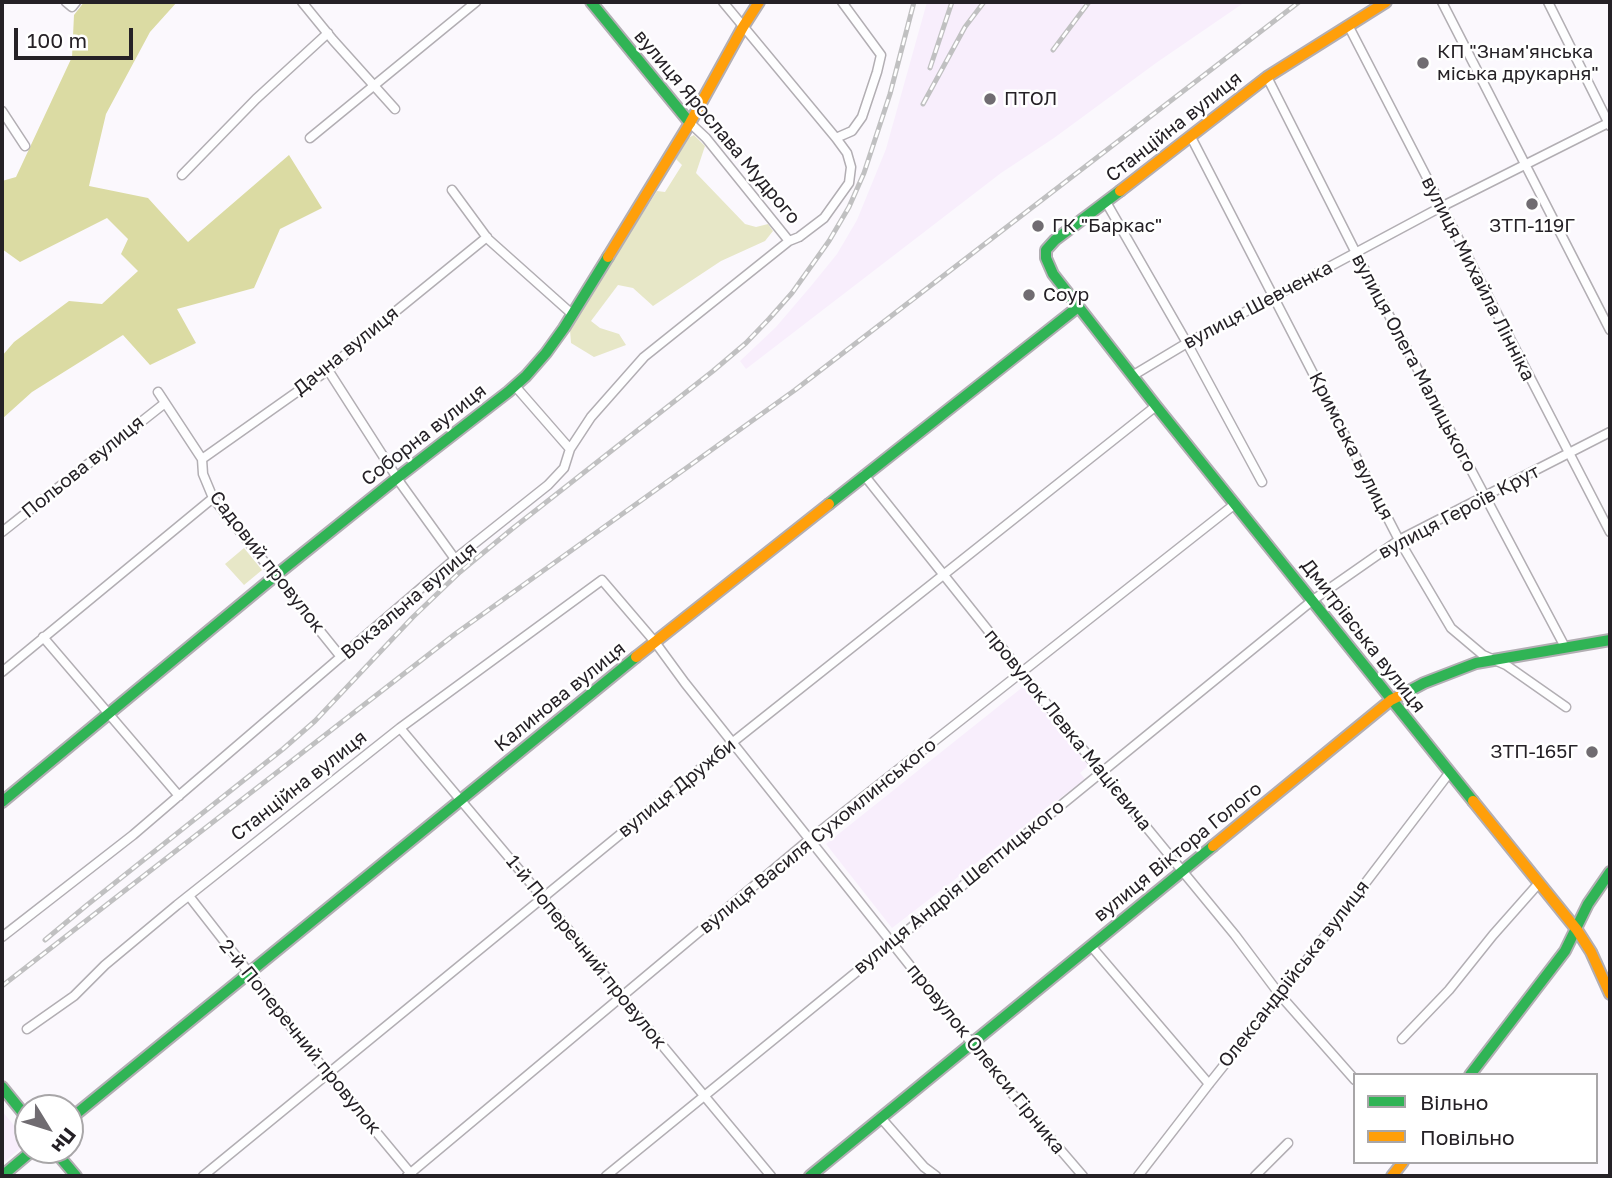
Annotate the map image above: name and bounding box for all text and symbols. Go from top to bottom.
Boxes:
scale bar [18,14,136,58]
street label: вулиця Ярослава Мудрого [629,25,805,229]
text: 100 m [27,27,87,53]
place label: КП "Знам'янська міська друкарня" [1437,41,1599,85]
marker: КП "Знам'янська міська друкарня" [1415,55,1431,71]
street label: Станційна вулиця [1102,67,1246,187]
place label: ПТОЛ [1004,88,1057,110]
marker: ПТОЛ [982,91,998,107]
street label: вулиця Михайла Лінніка [1416,173,1540,385]
marker: ЗТП-119Г [1524,196,1540,212]
place label: ГК "Баркас" [1052,215,1162,237]
place label: ЗТП-119Г [1489,215,1575,237]
marker: ГК "Баркас" [1030,218,1046,234]
street label: вулиця Олега Малицького [1347,250,1481,476]
street label: вулиця Шевченка [1180,256,1336,354]
place label: Соур [1043,284,1089,306]
marker: Соур [1021,287,1037,303]
street label: Дачна вулиця [289,302,403,400]
street label: Кримська вулиця [1304,368,1398,524]
street label: Соборна вулиця [357,379,491,491]
street label: Польова вулиця [17,411,149,523]
street label: вулиця Героїв Крут [1375,460,1543,564]
street label: Садовий провулок [205,487,329,637]
street label: Вокзальна вулиця [337,538,481,664]
street label: Дмитрівська вулиця [1296,555,1430,717]
street label: провулок Левка Мацієвича [980,625,1156,835]
street label: Калинова вулиця [490,637,630,757]
street label: Станційна вулиця [227,726,371,846]
street label: вулиця Василя Сухомлинського [695,733,941,939]
street label: вулиця Дружби [614,734,740,842]
place label: ЗТП-165Г [1490,741,1578,763]
marker: ЗТП-165Г [1584,744,1600,760]
street label: вулиця Віктора Голого [1089,777,1267,927]
street label: вулиця Андрія Шептицького [849,795,1069,979]
street label: 1-й Поперечний провулок [501,851,671,1053]
street label: Олександрійська вулиця [1214,876,1374,1072]
street label: 2-й Поперечний провулок [214,935,386,1139]
street label: провулок Олекси Гірника [902,959,1070,1159]
legend [1353,1073,1598,1164]
text: Вільно [1420,1089,1488,1115]
north arrow [14,1094,84,1164]
text: Пн [47,1124,81,1158]
text: Повільно [1420,1124,1515,1150]

